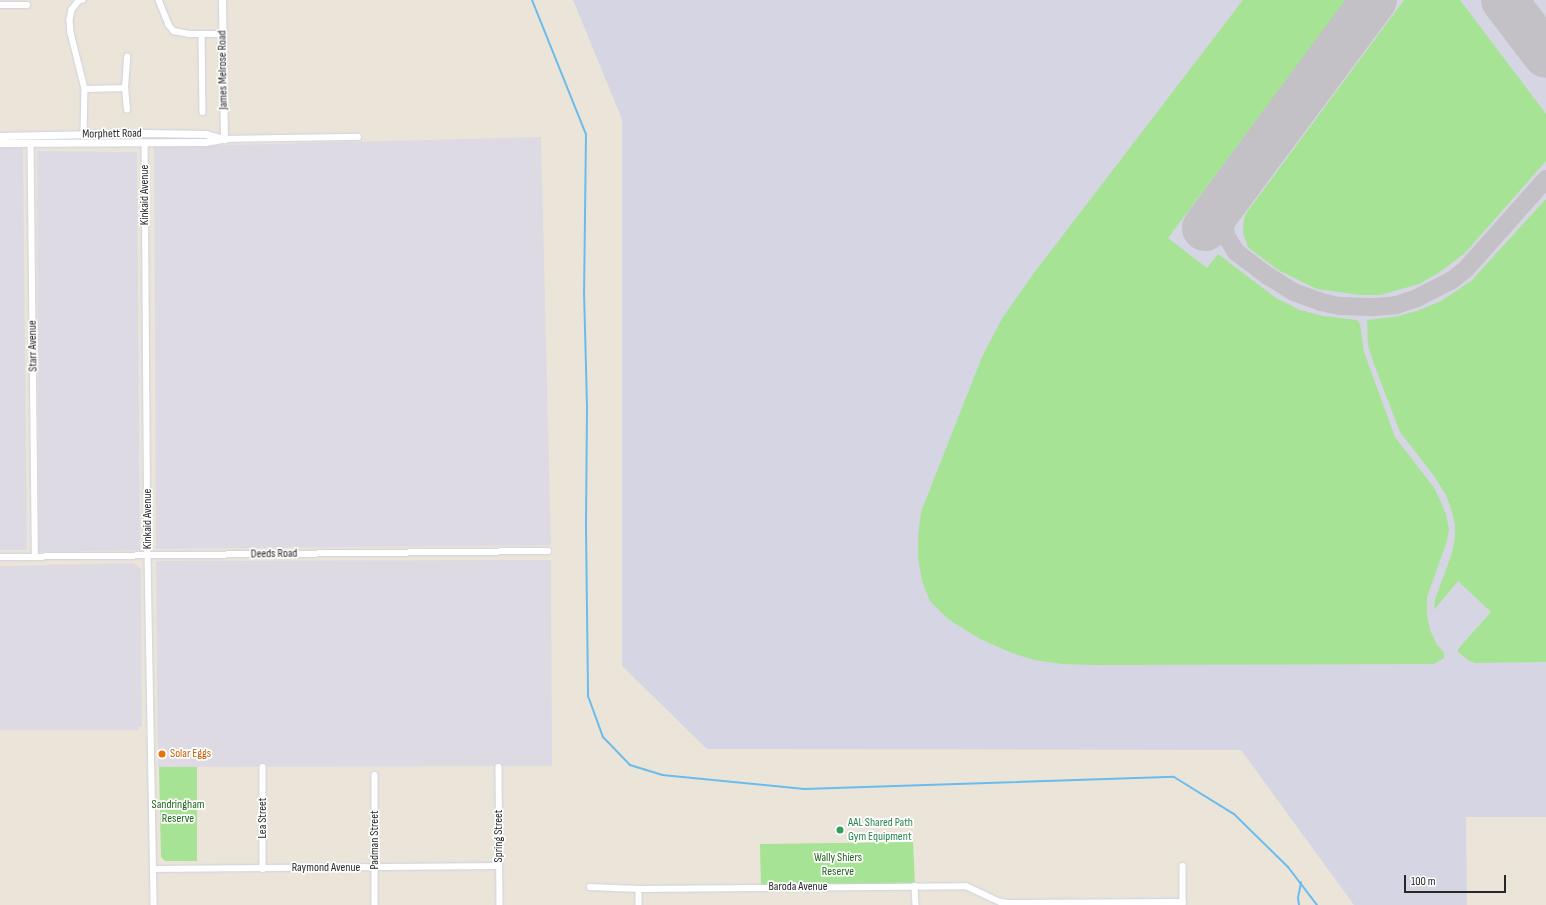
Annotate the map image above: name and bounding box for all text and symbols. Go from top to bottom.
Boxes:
street label: James Melrose Road [215,30,231,110]
street label: Morphett Road [82,126,142,142]
street label: Kinkaid Avenue [138,165,152,225]
street label: Starr Avenue [25,320,41,372]
street label: Kinkaid Avenue [141,489,155,549]
street label: Deeds Road [250,546,298,562]
place label: Solar Eggs [170,747,211,761]
marker: Solar Eggs [157,749,167,759]
park label: Sandringham Reserve [152,798,204,826]
street label: Lea Street [256,798,270,838]
street label: Padman Street [368,810,382,870]
street label: Spring Street [492,810,506,862]
place label: AAL Shared Path Gym Equipment [848,816,913,844]
marker: AAL Shared Path Gym Equipment [835,825,845,835]
park label: Wally Shiers Reserve [814,851,862,879]
street label: Raymond Avenue [292,861,360,875]
scale bar [1406,867,1508,893]
text: 100 m [1411,874,1436,889]
street label: Baroda Avenue [768,880,828,894]

